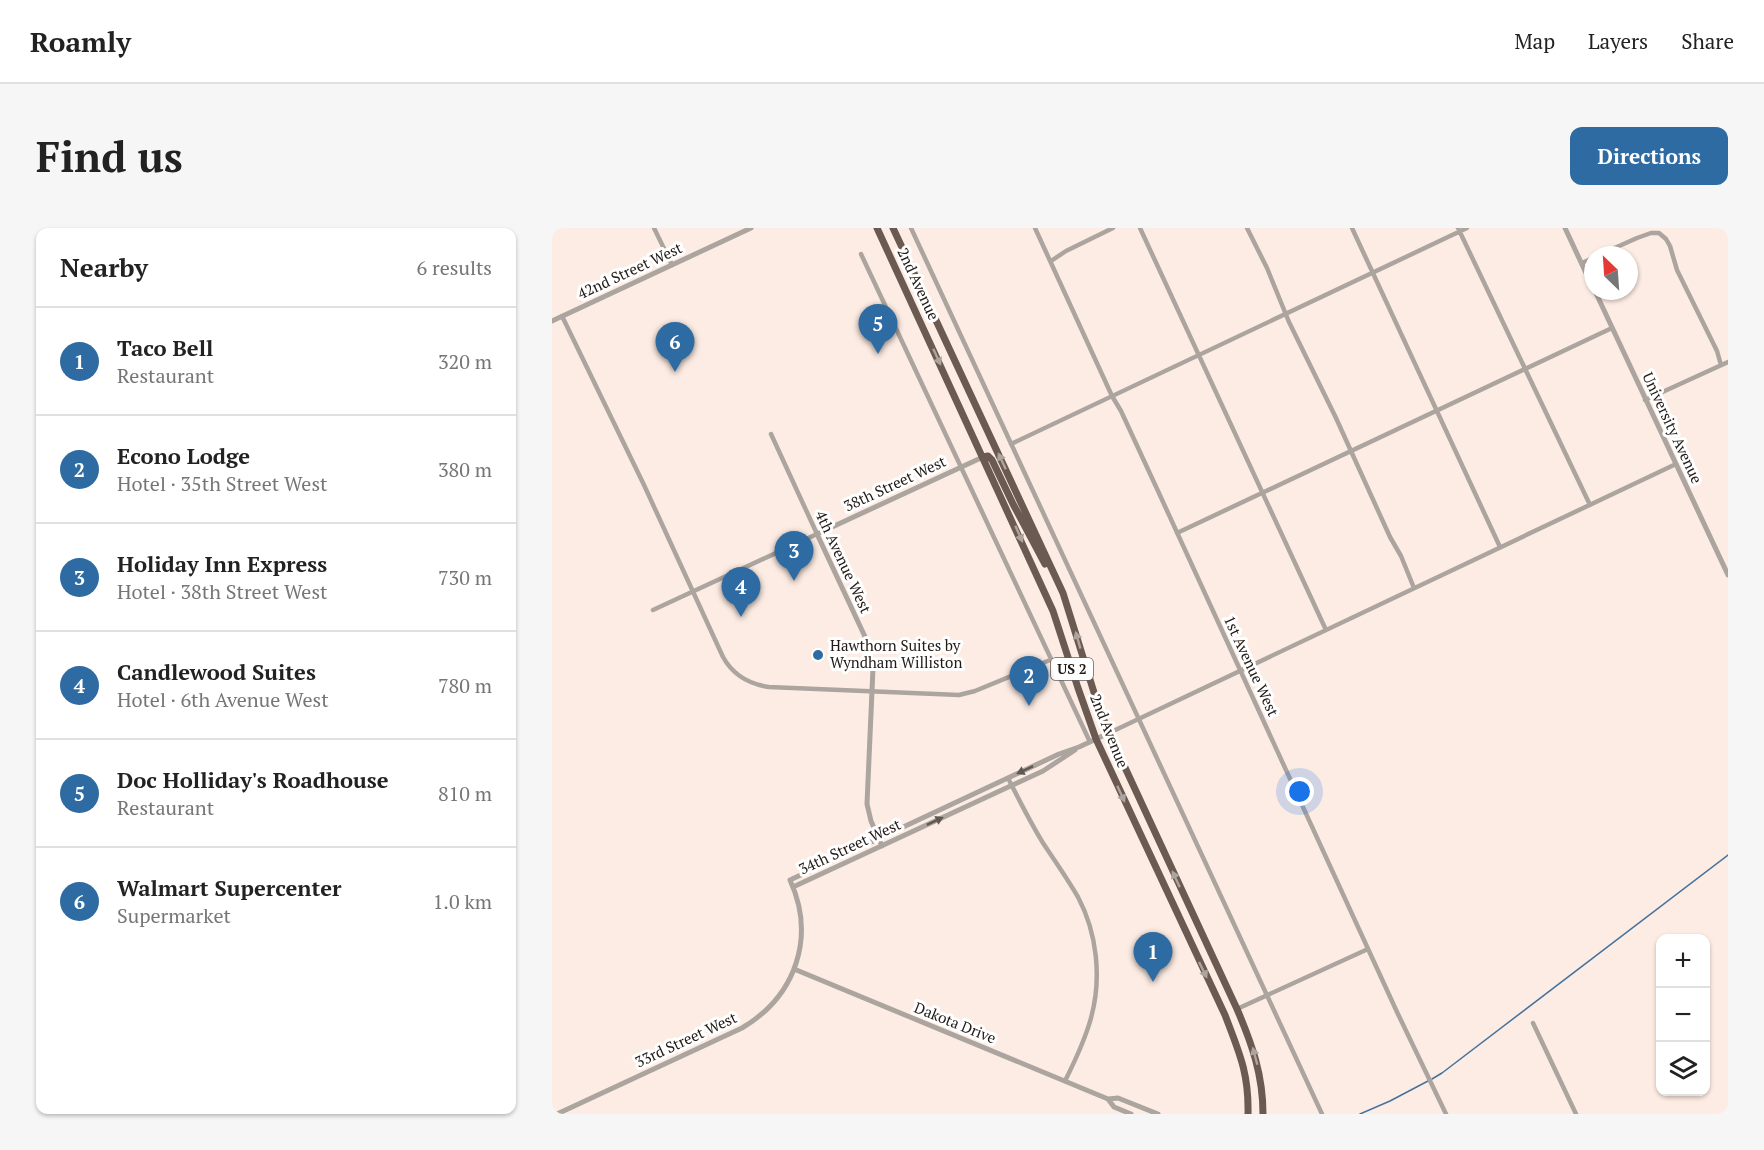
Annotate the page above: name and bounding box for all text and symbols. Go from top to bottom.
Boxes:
text: Roamly [30,23,131,60]
text: Map [1514,27,1555,55]
text: Layers [1588,27,1648,55]
text: Share [1681,27,1734,55]
button: Directions [1570,127,1728,185]
text: Find us [36,128,183,184]
street label: 42nd Street West [574,237,685,303]
street label: 2nd Avenue [893,244,944,323]
north arrow [1584,246,1638,300]
text: Nearby [60,250,148,284]
text: 6 results [417,254,492,281]
pin: 5 [858,304,898,354]
pin: 6 [656,322,694,372]
text: Taco Bell [117,333,213,362]
text: 1 [74,348,85,375]
text: 320 m [438,348,492,375]
one-way arrow [933,349,942,366]
text: Restaurant [117,362,214,389]
street label: University Avenue [1638,369,1707,487]
text: Econo Lodge [117,441,250,470]
street label: 38th Street West [840,451,949,515]
one-way arrow [997,453,1006,470]
text: 2 [74,456,85,483]
text: 380 m [438,456,492,483]
text: Hotel · 35th Street West [117,470,328,497]
street label: 4th Avenue West [811,507,877,617]
one-way arrow [1014,526,1023,543]
pin: 3 [774,532,814,581]
text: Holiday Inn Express [117,549,327,578]
text: 3 [74,564,85,591]
text: 730 m [438,564,492,591]
pin: 4 [722,568,760,617]
text: Hotel · 38th Street West [117,578,328,605]
street label: 1st Avenue West [1220,612,1284,720]
one-way arrow [1073,631,1083,649]
place label: Hawthorn Suites by Wyndham Williston [830,635,962,672]
marker: Hawthorn Suites by Wyndham Williston [811,648,825,662]
pin: 2 [1010,656,1048,706]
text: Candlewood Suites [117,657,316,686]
road number: US 2 [1051,658,1093,680]
text: 4 [74,672,85,699]
text: 780 m [438,672,492,699]
text: Hotel · 6th Avenue West [117,686,329,713]
street label: 2nd Avenue [1086,691,1134,770]
text: Doc Holliday's Roadhouse [117,765,389,794]
one-way arrow [1015,765,1033,775]
your location [1285,777,1314,806]
text: 5 [74,780,85,807]
text: 810 m [438,780,492,807]
one-way arrow [1116,785,1125,802]
text: Restaurant [117,794,214,821]
street label: 34th Street West [795,814,904,878]
one-way arrow [926,817,943,826]
one-way arrow [1171,870,1180,887]
text: Walmart Supercenter [117,873,342,902]
text: 6 [74,888,85,915]
text: 1.0 km [433,888,492,915]
text: Supermarket [117,902,231,929]
pin: 1 [1134,932,1172,982]
map controls [1656,934,1710,1096]
button: + [1656,934,1710,988]
one-way arrow [1199,962,1208,979]
button: − [1656,988,1710,1042]
street label: Dakota Drive [912,997,999,1048]
street label: 33rd Street West [631,1007,740,1071]
button: layers [1656,1042,1710,1096]
one-way arrow [1250,1047,1259,1065]

